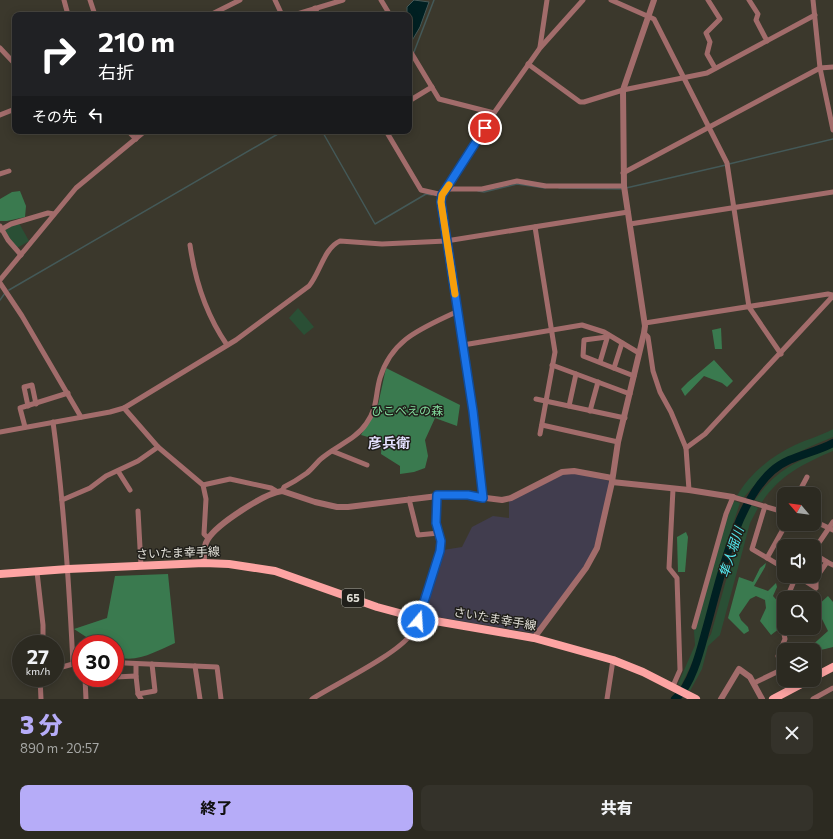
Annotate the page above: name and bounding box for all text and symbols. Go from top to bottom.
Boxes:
text: 210 m [98,24,175,58]
icon: right [32,28,84,80]
text: 右折 [98,61,134,83]
icon: left [85,104,107,126]
text: その先 [32,107,77,125]
pin [468,111,502,145]
icon: arrive [474,117,496,139]
park label: ひこべえの森 [371,403,443,417]
district label: 彦兵衛 [368,434,410,451]
north arrow [777,487,821,531]
map controls [777,487,821,687]
water label: 隼人堀川 [715,523,747,579]
button: sound [777,539,821,583]
street label: さいたま幸手線 [136,544,220,560]
road number: 65 [342,589,364,607]
button: search [777,591,821,635]
position arrow [397,600,439,642]
street label: さいたま幸手線 [453,604,538,632]
speed limit sign: 30 [72,635,124,687]
button: layers [777,643,821,687]
text: 27 [27,644,49,668]
text: km/h [26,665,50,677]
text: 3 分 [20,710,63,739]
button: close [771,712,813,754]
text: 890 m · 20:57 [20,740,99,756]
button: 終了 [20,785,413,831]
button: 共有 [421,785,813,831]

